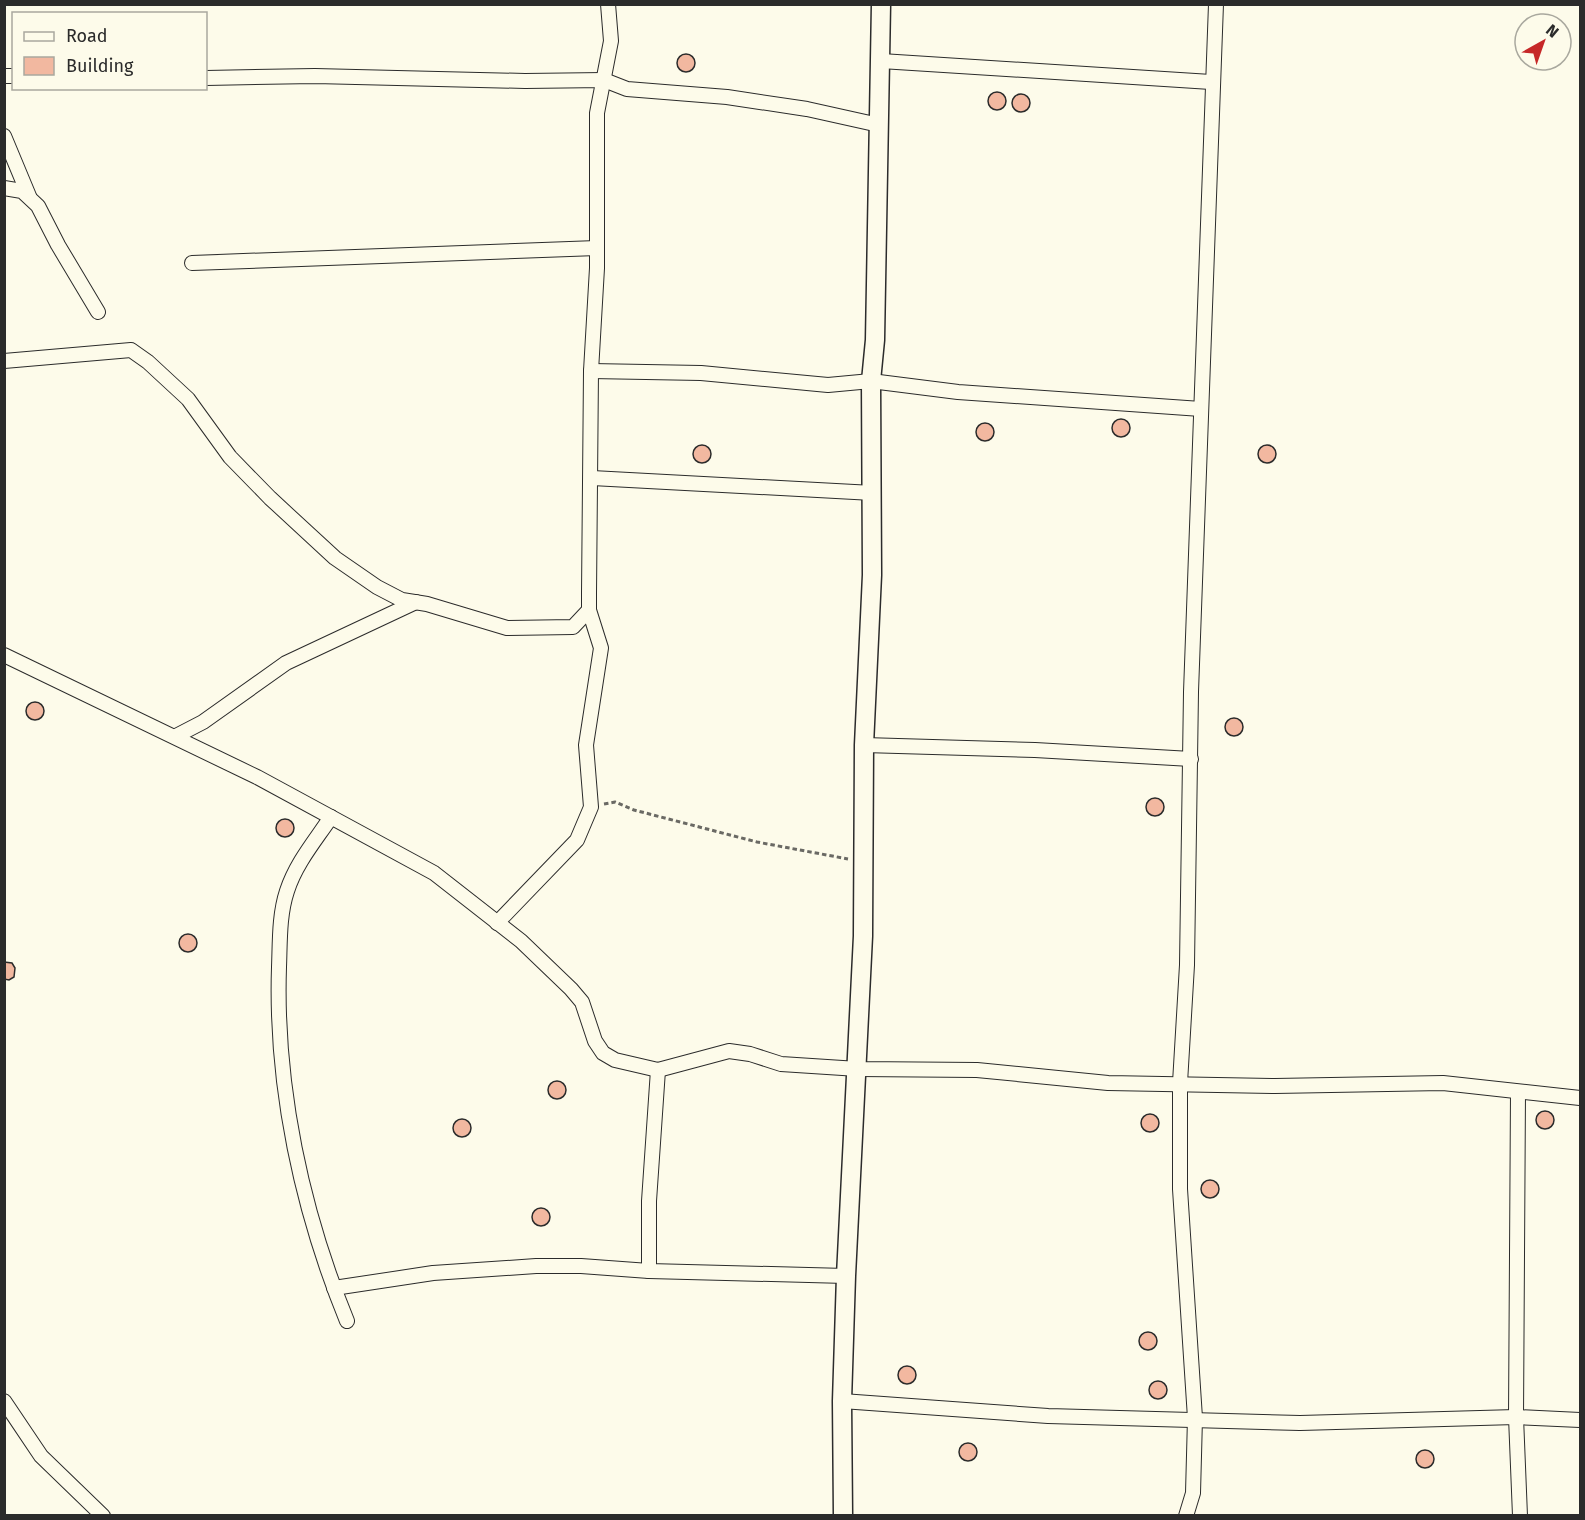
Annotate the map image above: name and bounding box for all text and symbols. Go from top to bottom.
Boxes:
legend [12,12,207,90]
north arrow [1513,12,1573,72]
text: N [1542,20,1562,42]
text: Road [66,25,108,47]
text: Building [66,55,134,77]

